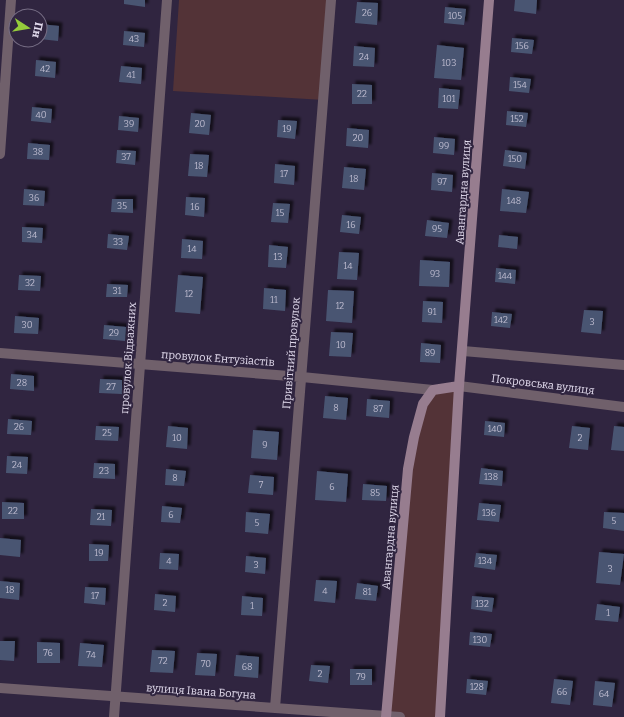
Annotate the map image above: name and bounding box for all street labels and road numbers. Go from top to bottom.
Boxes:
street label: Авангардна вулиця [453,139,474,245]
street label: Привітний провулок [280,296,303,409]
street label: провулок Відважних [118,302,139,414]
street label: провулок Ентузіастів [161,348,275,369]
street label: Покровська вулиця [491,372,595,397]
street label: Авангардна вулиця [379,484,402,590]
street label: вулиця Івана Богуна [146,681,256,702]

